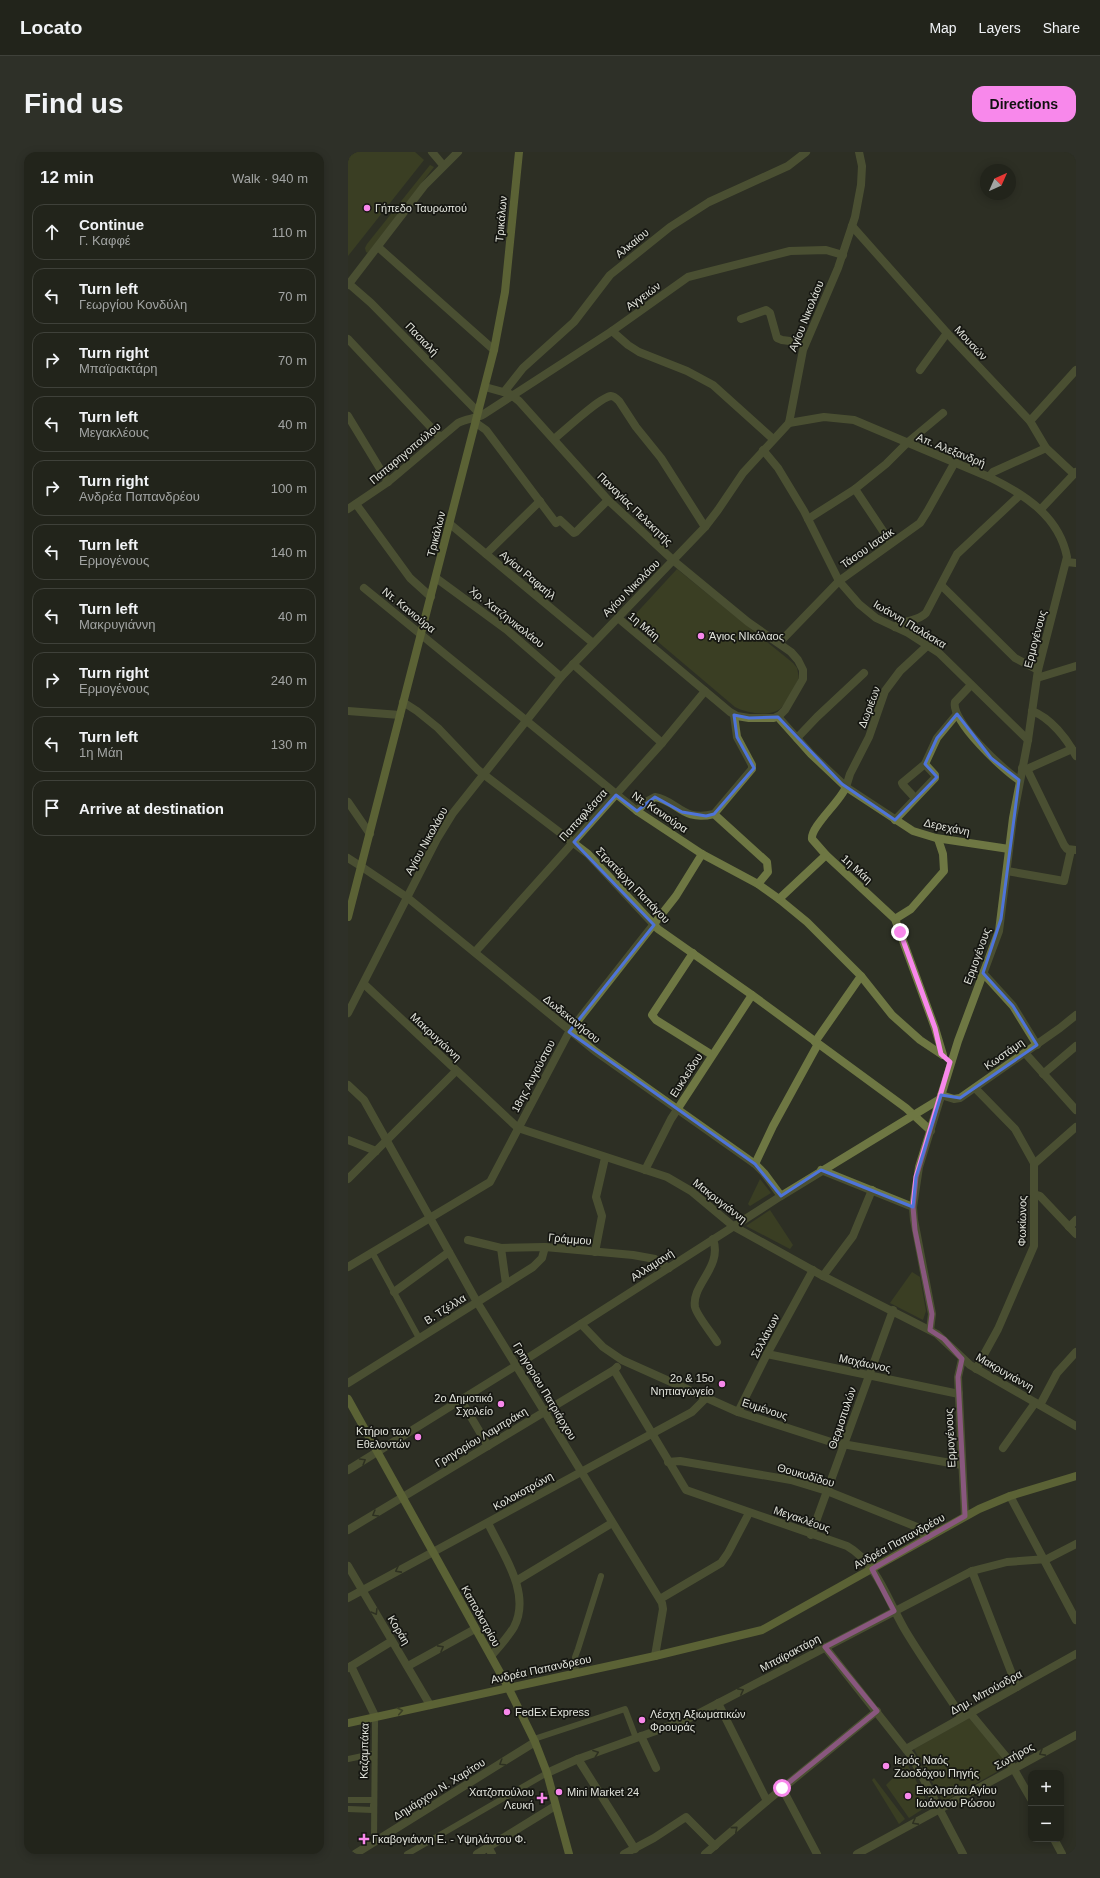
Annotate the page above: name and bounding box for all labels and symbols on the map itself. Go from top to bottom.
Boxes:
north arrow [980,164,1016,200]
street label: Τρικάλων [493,195,509,243]
place label: Γήπεδο Ταυρωπού [375,202,467,214]
marker: Γήπεδο Ταυρωπού [362,203,372,213]
street label: Αλκαίου [613,226,651,260]
street label: Αγγειών [623,279,663,312]
street label: Αγίου Νικολάου [786,279,826,353]
street label: Πασιαλή [403,320,441,358]
street label: Μουσών [952,323,990,363]
street label: Παπαρηγοπούλου [367,420,443,486]
street label: Απ. Αλεξανδρή [915,431,987,469]
street label: Παναγίας Πελεκητής [595,470,675,548]
street label: Τρικάλων [425,509,448,558]
street label: Τάσου Ισαάκ [838,525,896,571]
street label: Αγίου Ραφαήλ [498,548,559,602]
street label: Αγίου Νικολάου [600,557,662,619]
street label: Χρ. Χατζηνικολάου [467,584,547,650]
street label: Ντ. Κανιούρα [380,585,438,635]
street label: Ιωάννη Παλάσκα [871,598,949,651]
street label: Ερμογένους [1022,609,1048,669]
street label: 1η Μάη [626,610,662,642]
place label: Άγιος ΝΙκόλαος [709,630,784,642]
marker: Άγιος ΝΙκόλαος [696,631,706,641]
street label: Δωριέων [856,684,883,730]
street label: Παπαφλέσσα [557,786,610,843]
street label: Ντ. Κανιούρα [630,789,691,835]
street label: Αγίου Νικολάου [402,805,450,877]
street label: Δερεχάνη [923,816,971,838]
street label: Στρατάρχη Παπάγου [594,845,672,925]
street label: 1η Μάη [839,852,875,886]
route end [891,923,909,941]
street label: Ερμογένους [961,926,993,986]
street label: Δωδεκανήσου [541,993,603,1045]
street label: Μακρυγιάννη [408,1011,464,1063]
street label: Κωστάμη [982,1036,1026,1072]
street label: 18ης Αυγούστου [509,1038,557,1114]
street label: Ευκλείδου [667,1051,705,1099]
street label: Μακρυγιάννη [691,1176,749,1226]
street label: Φωκίωνος [1016,1195,1028,1247]
street label: Γράμμου [548,1231,592,1247]
street label: Αλλαμανή [628,1247,676,1283]
street label: Β. Τζέλλα [422,1291,469,1327]
street label: Σελλάνων [748,1311,782,1360]
street label: Γρηγορίου Πατριάρχου [511,1340,579,1442]
street label: Μακρυγιάννη [974,1351,1036,1393]
street label: Μαχάωνος [838,1352,892,1374]
place label: 2ο & 15ο Νηπιαγωγείο [650,1372,714,1397]
marker: 2ο & 15ο Νηπιαγωγείο [717,1379,727,1389]
street label: Θερμοπυλών [826,1385,858,1451]
place label: 2ο Δημοτικό Σχολείο [434,1392,493,1417]
street label: Ευμένους [741,1396,789,1422]
marker: 2ο Δημοτικό Σχολείο [496,1399,506,1409]
street label: Γρηγορίου Λαμπράκη [433,1405,529,1469]
street label: Ερμογένους [942,1408,958,1468]
place label: Κτήριο των Εθελοντών [356,1425,410,1450]
marker: Κτήριο των Εθελοντών [413,1432,423,1442]
one-way arrow [359,1458,366,1466]
street label: Θουκυδίδου [776,1461,836,1489]
street label: Κολοκοτρώνη [491,1470,555,1512]
street label: Μεγακλέους [772,1504,832,1534]
one-way arrow [372,1509,379,1516]
street label: Ανδρέα Παπανδρέου [851,1511,947,1571]
one-way arrow [395,1565,403,1573]
street label: Καποδιστρίου [459,1584,503,1648]
one-way arrow [370,1607,378,1614]
street label: Κοράη [386,1613,412,1647]
street label: Μπαϊρακτάρη [758,1632,822,1674]
one-way arrow [437,1645,445,1652]
street label: Ανδρέα Παπανδρεου [490,1652,592,1686]
street label: Δημ. Μπούσδρα [948,1667,1025,1717]
one-way arrow [737,1688,744,1696]
place label: FedEx Express [515,1706,590,1718]
one-way arrow [397,1707,403,1715]
marker: FedEx Express [502,1707,512,1717]
place label: Λέσχη Αξιωματικών Φρουράς [650,1708,746,1733]
marker: Λέσχη Αξιωματικών Φρουράς [637,1715,647,1725]
street label: Καζαμπάκα [358,1722,370,1779]
street label: Σωτήρος [992,1740,1036,1772]
one-way arrow [592,1749,599,1757]
one-way arrow [1039,1749,1046,1756]
place label: Ιερός Ναός Ζωοδόχου Πηγής [894,1754,979,1779]
street label: Δημάρχου Ν. Χαρίτου [391,1756,487,1822]
one-way arrow [499,1758,506,1765]
marker: Ιερός Ναός Ζωοδόχου Πηγής [881,1761,891,1771]
route start [773,1779,791,1797]
place label: Εκκλησάκι Αγίου Ιωάννου Ρώσου [916,1784,997,1809]
place label: Χατζοπούλου Λευκή [469,1786,534,1811]
place label: Mini Market 24 [567,1786,639,1798]
marker: Mini Market 24 [554,1787,564,1797]
marker: Εκκλησάκι Αγίου Ιωάννου Ρώσου [903,1791,913,1801]
marker: Χατζοπούλου Λευκή [537,1793,547,1803]
one-way arrow [912,1818,919,1825]
one-way arrow [730,1826,737,1833]
place label: Γκαβογιάννη Ε. - Υψηλάντου Φ. [372,1833,526,1845]
marker: Γκαβογιάννη Ε. - Υψηλάντου Φ. [359,1834,369,1844]

